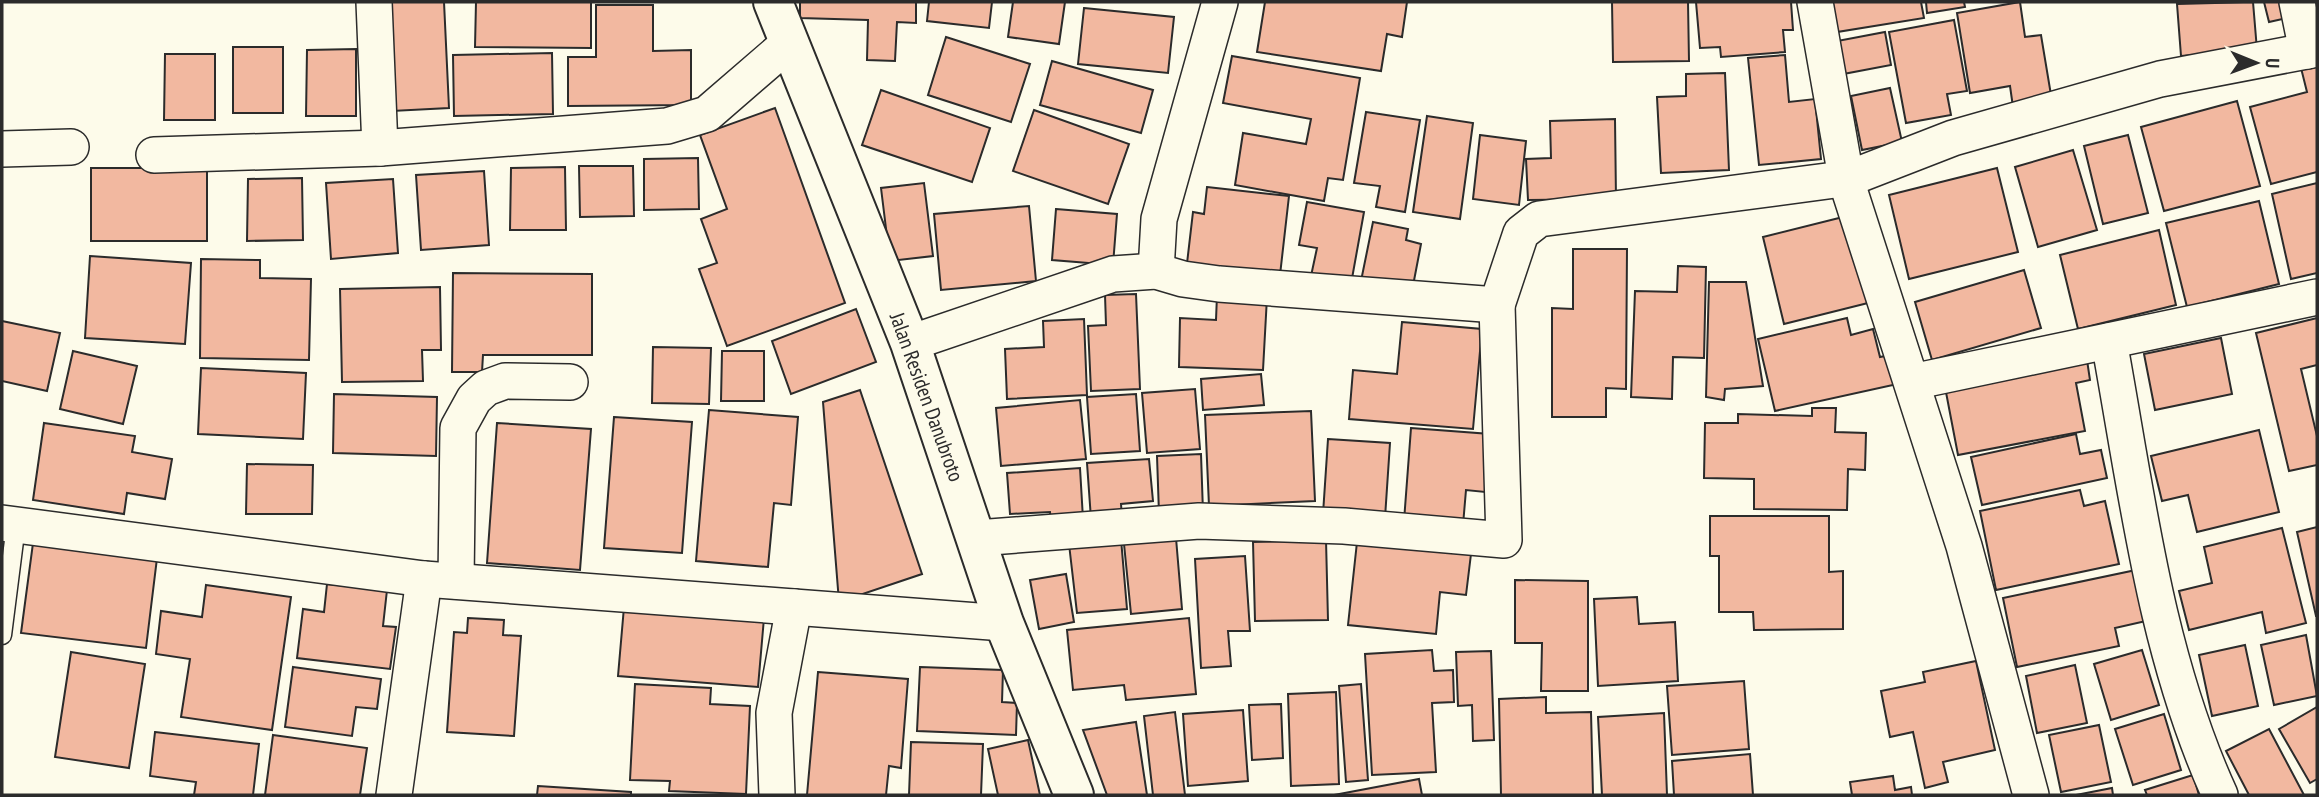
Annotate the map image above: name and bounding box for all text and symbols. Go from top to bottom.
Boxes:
north arrow [2221,28,2291,98]
text: U [2261,58,2285,68]
street label: Jalan Residen Danubroto [884,308,970,485]

